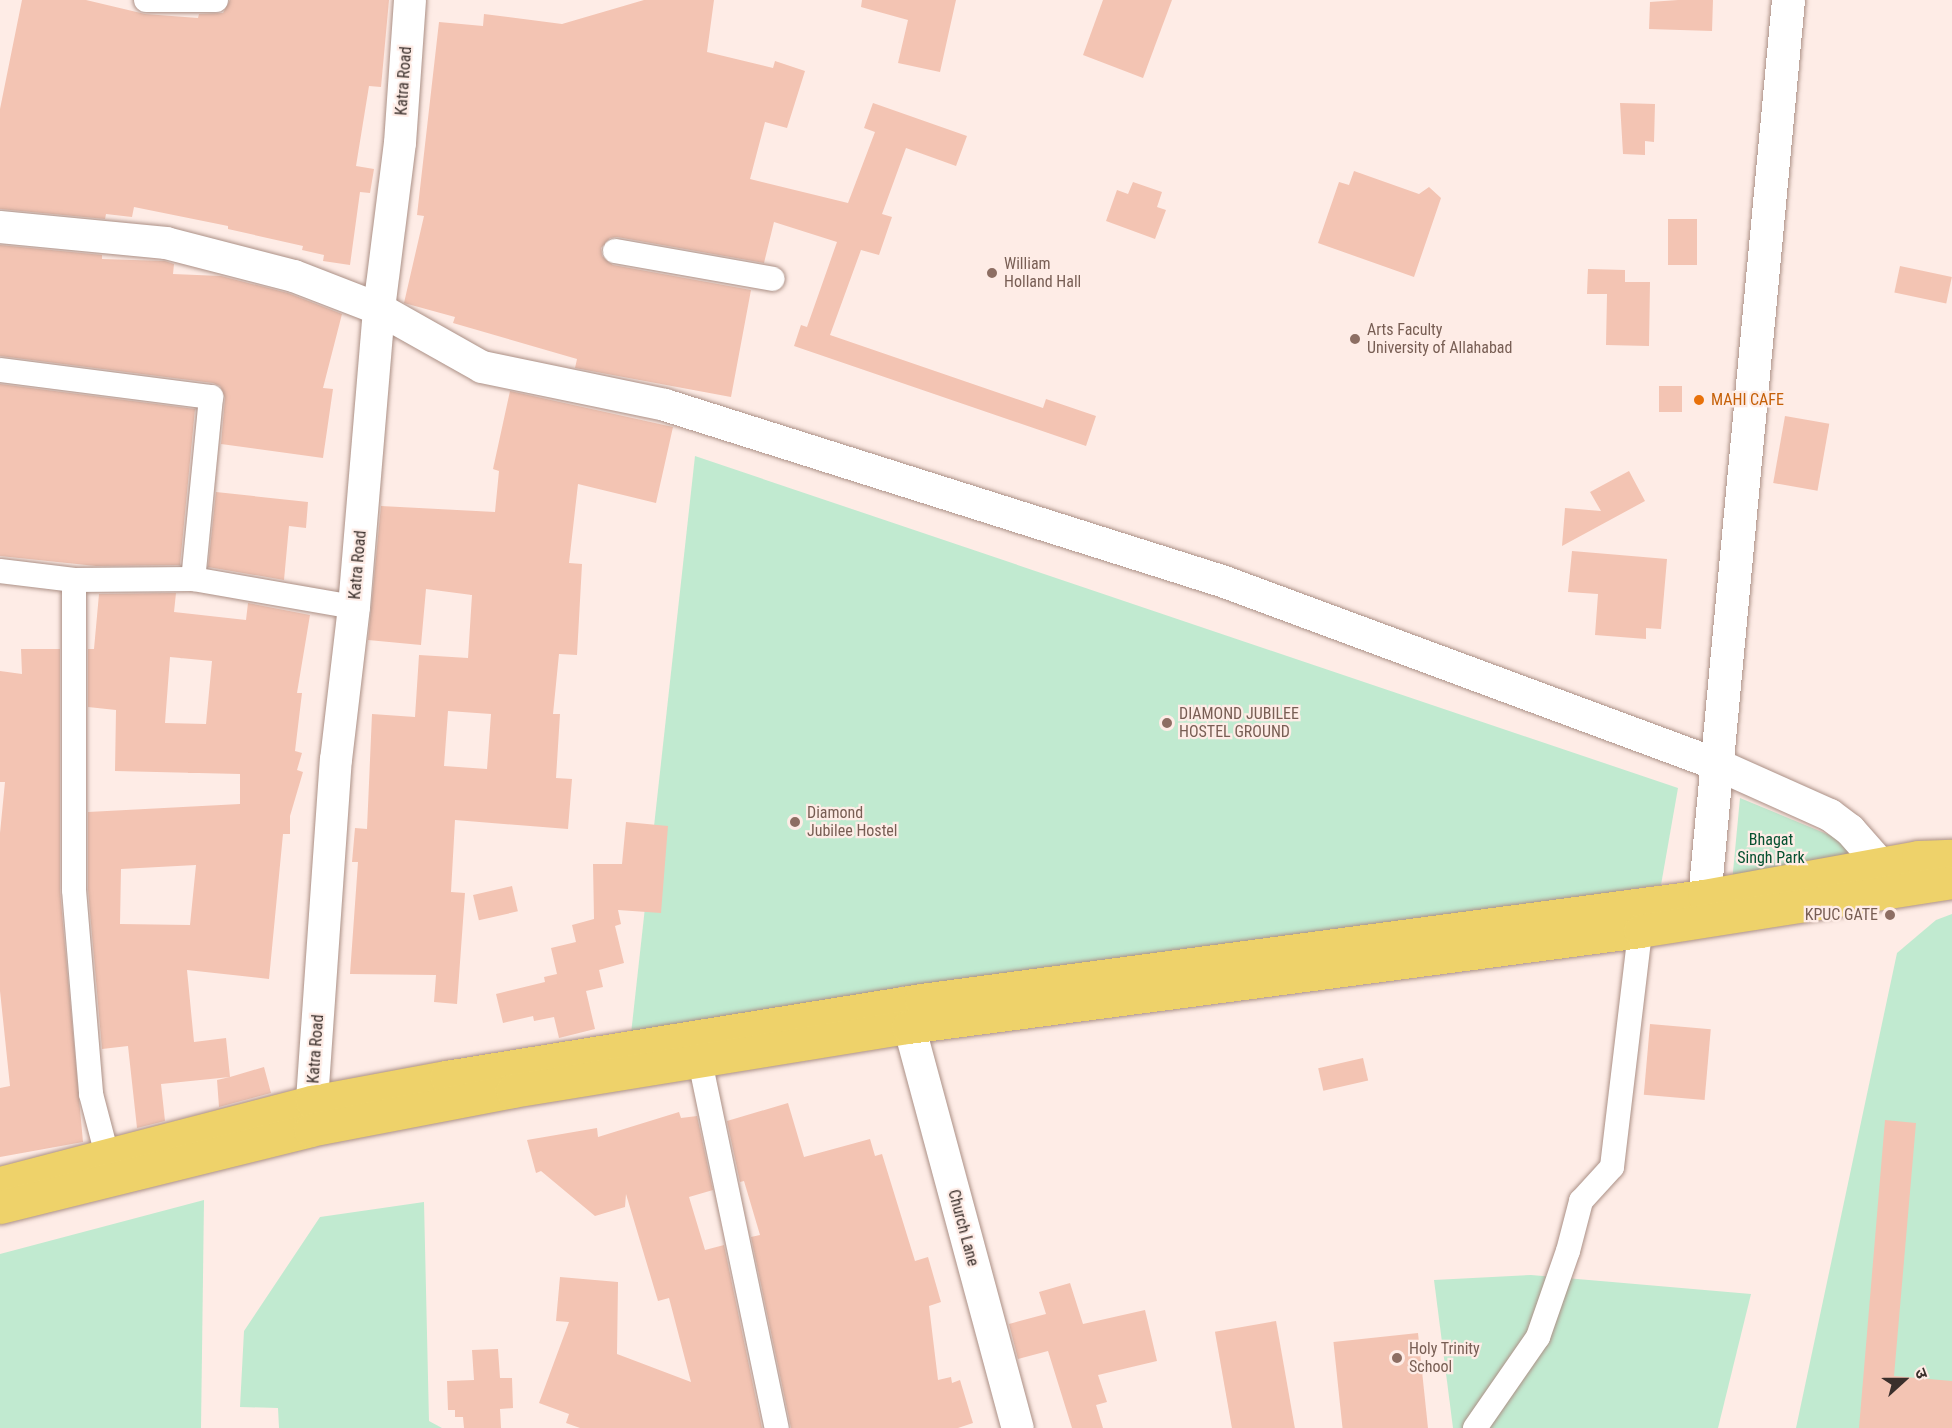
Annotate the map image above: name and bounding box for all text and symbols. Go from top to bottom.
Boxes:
street label: Katra Road [392,46,416,116]
place label: William Holland Hall [1004,254,1081,292]
marker: William Holland Hall [985,266,999,280]
place label: Arts Faculty University of Allahabad [1367,320,1512,358]
marker: Arts Faculty University of Allahabad [1348,332,1362,346]
place label: MAHI CAFE [1711,390,1784,410]
marker: MAHI CAFE [1692,393,1706,407]
street label: Katra Road [345,530,371,600]
place label: DIAMOND JUBILEE HOSTEL GROUND [1179,704,1299,742]
marker: DIAMOND JUBILEE HOSTEL GROUND [1160,716,1174,730]
place label: Diamond Jubilee Hostel [807,803,898,841]
marker: Diamond Jubilee Hostel [788,815,802,829]
park label: Bhagat Singh Park [1737,830,1805,868]
place label: KPUC GATE [1805,905,1878,925]
marker: KPUC GATE [1883,908,1897,922]
street label: Katra Road [304,1014,328,1084]
street label: Church Lane [944,1188,982,1268]
place label: Holy Trinity School [1409,1339,1480,1377]
north arrow [1874,1350,1934,1410]
marker: Holy Trinity School [1390,1351,1404,1365]
text: उ [1911,1366,1932,1381]

